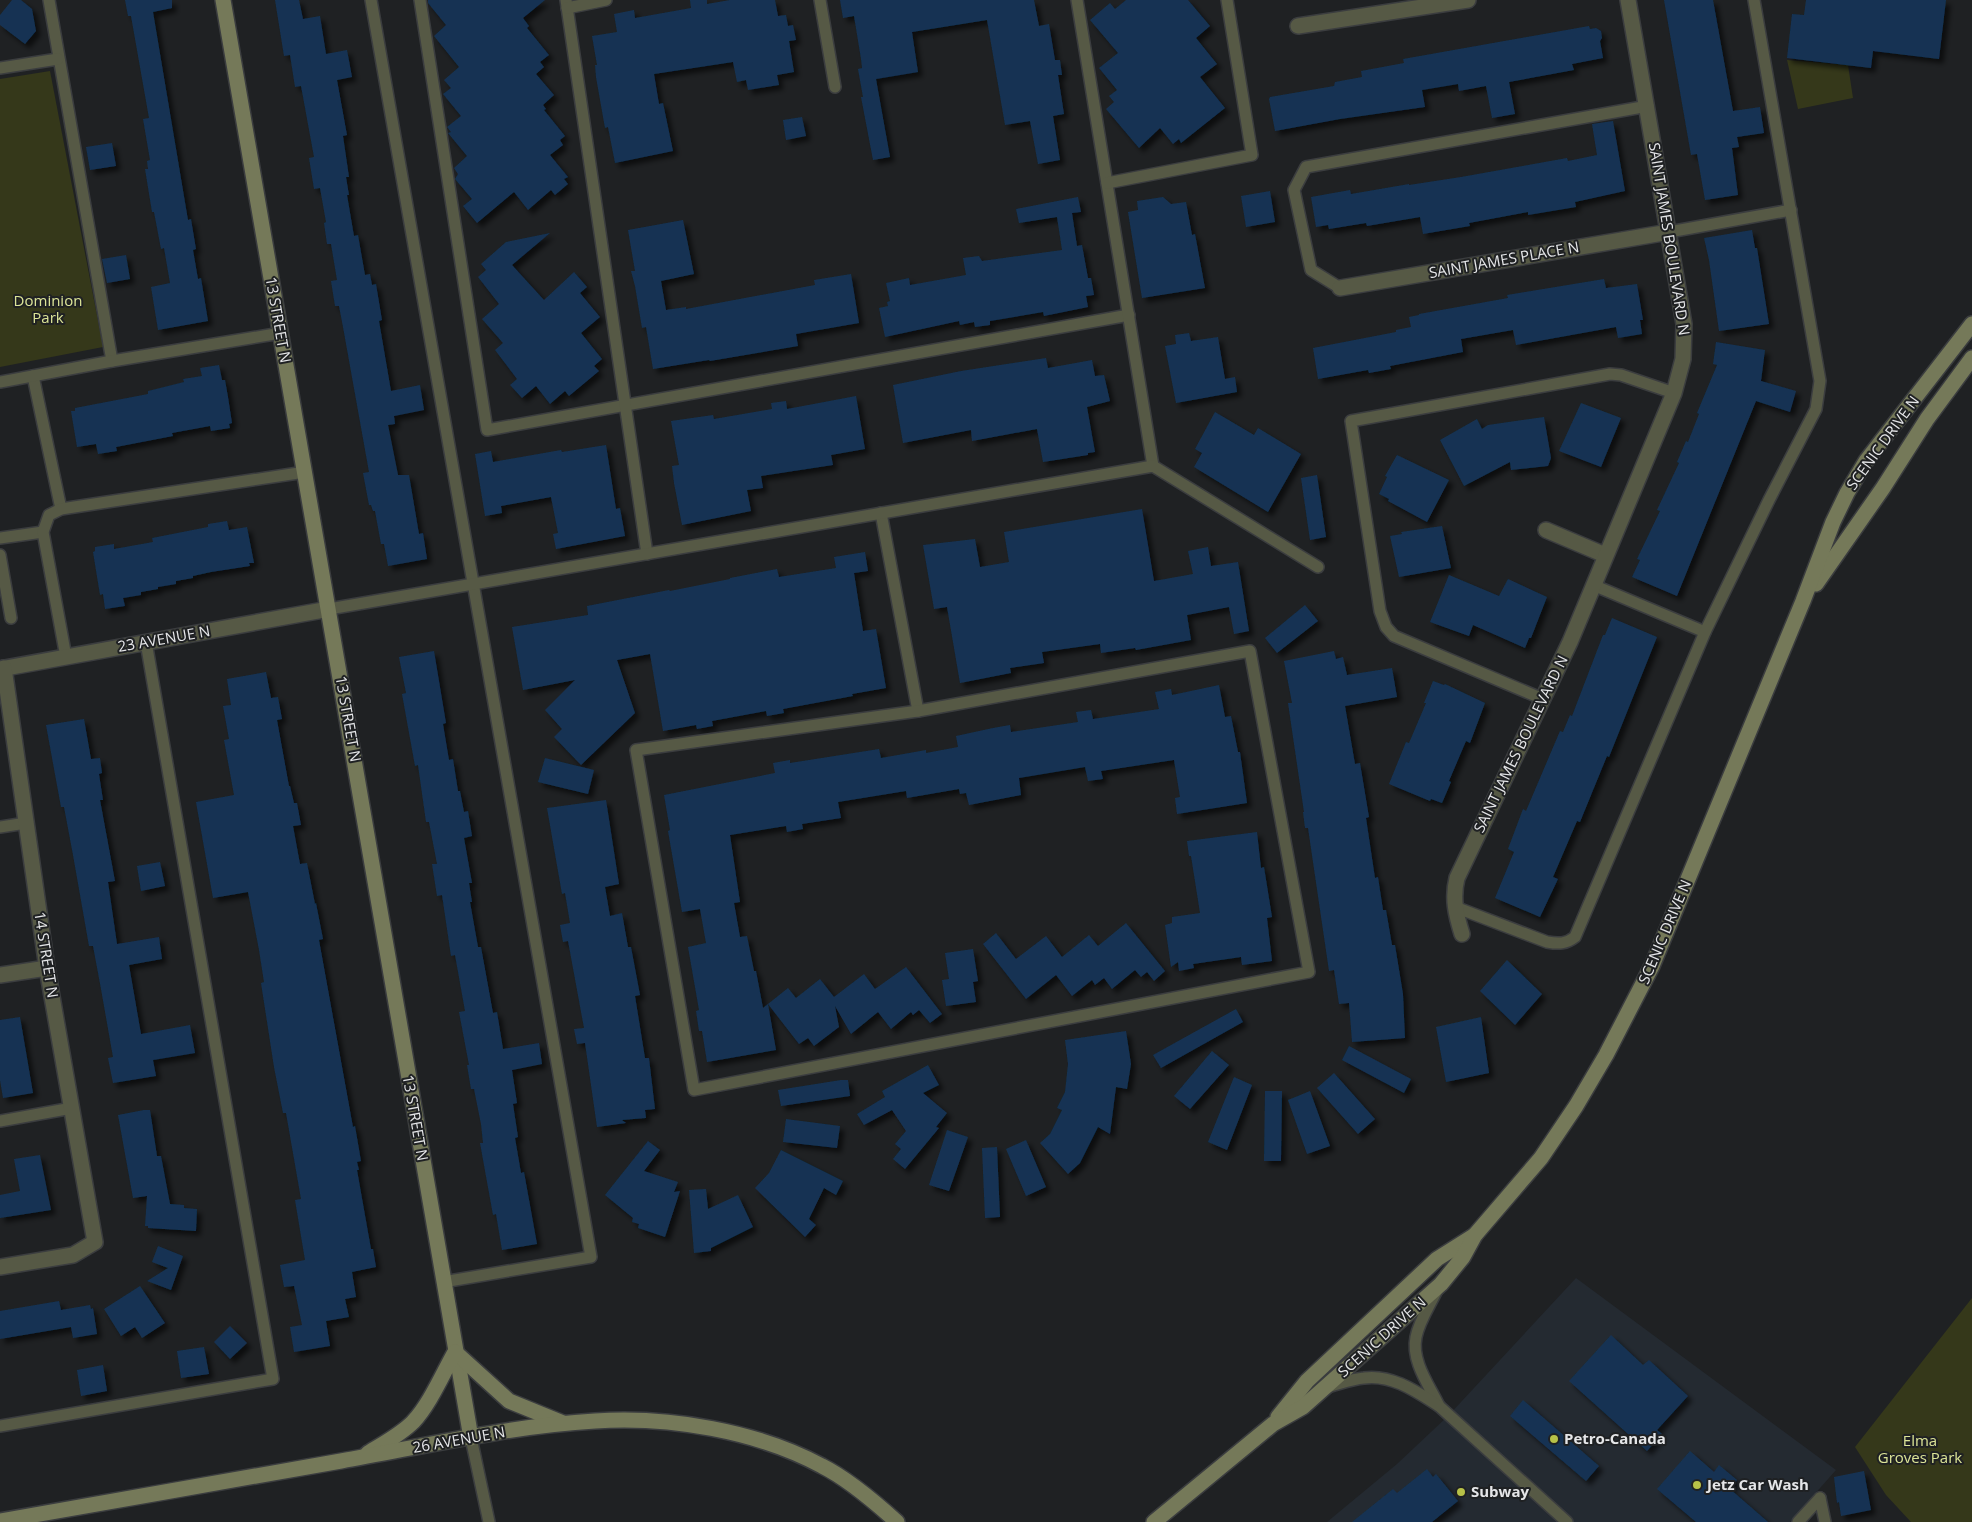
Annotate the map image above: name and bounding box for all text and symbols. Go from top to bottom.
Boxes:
street label: SAINT JAMES BOULEVARD N [1645,141,1695,337]
street label: SAINT JAMES PLACE N [1427,236,1580,282]
street label: 13 STREET N [262,275,296,364]
park label: Dominion Park [14,290,82,327]
street label: SCENIC DRIVE N [1841,391,1923,493]
street label: 23 AVENUE N [116,620,212,656]
street label: SAINT JAMES BOULEVARD N [1468,652,1572,836]
street label: 13 STREET N [332,674,366,763]
street label: SCENIC DRIVE N [1633,876,1695,987]
street label: 14 STREET N [30,910,64,999]
street label: 13 STREET N [399,1073,433,1162]
street label: SCENIC DRIVE N [1333,1291,1430,1381]
street label: 26 AVENUE N [411,1421,507,1457]
place label: Petro-Canada [1564,1428,1666,1448]
park label: Elma Groves Park [1878,1430,1962,1467]
marker: Petro-Canada [1548,1433,1560,1445]
place label: Jetz Car Wash [1705,1474,1809,1494]
marker: Jetz Car Wash [1691,1479,1703,1491]
place label: Subway [1471,1481,1530,1501]
marker: Subway [1455,1486,1467,1498]

